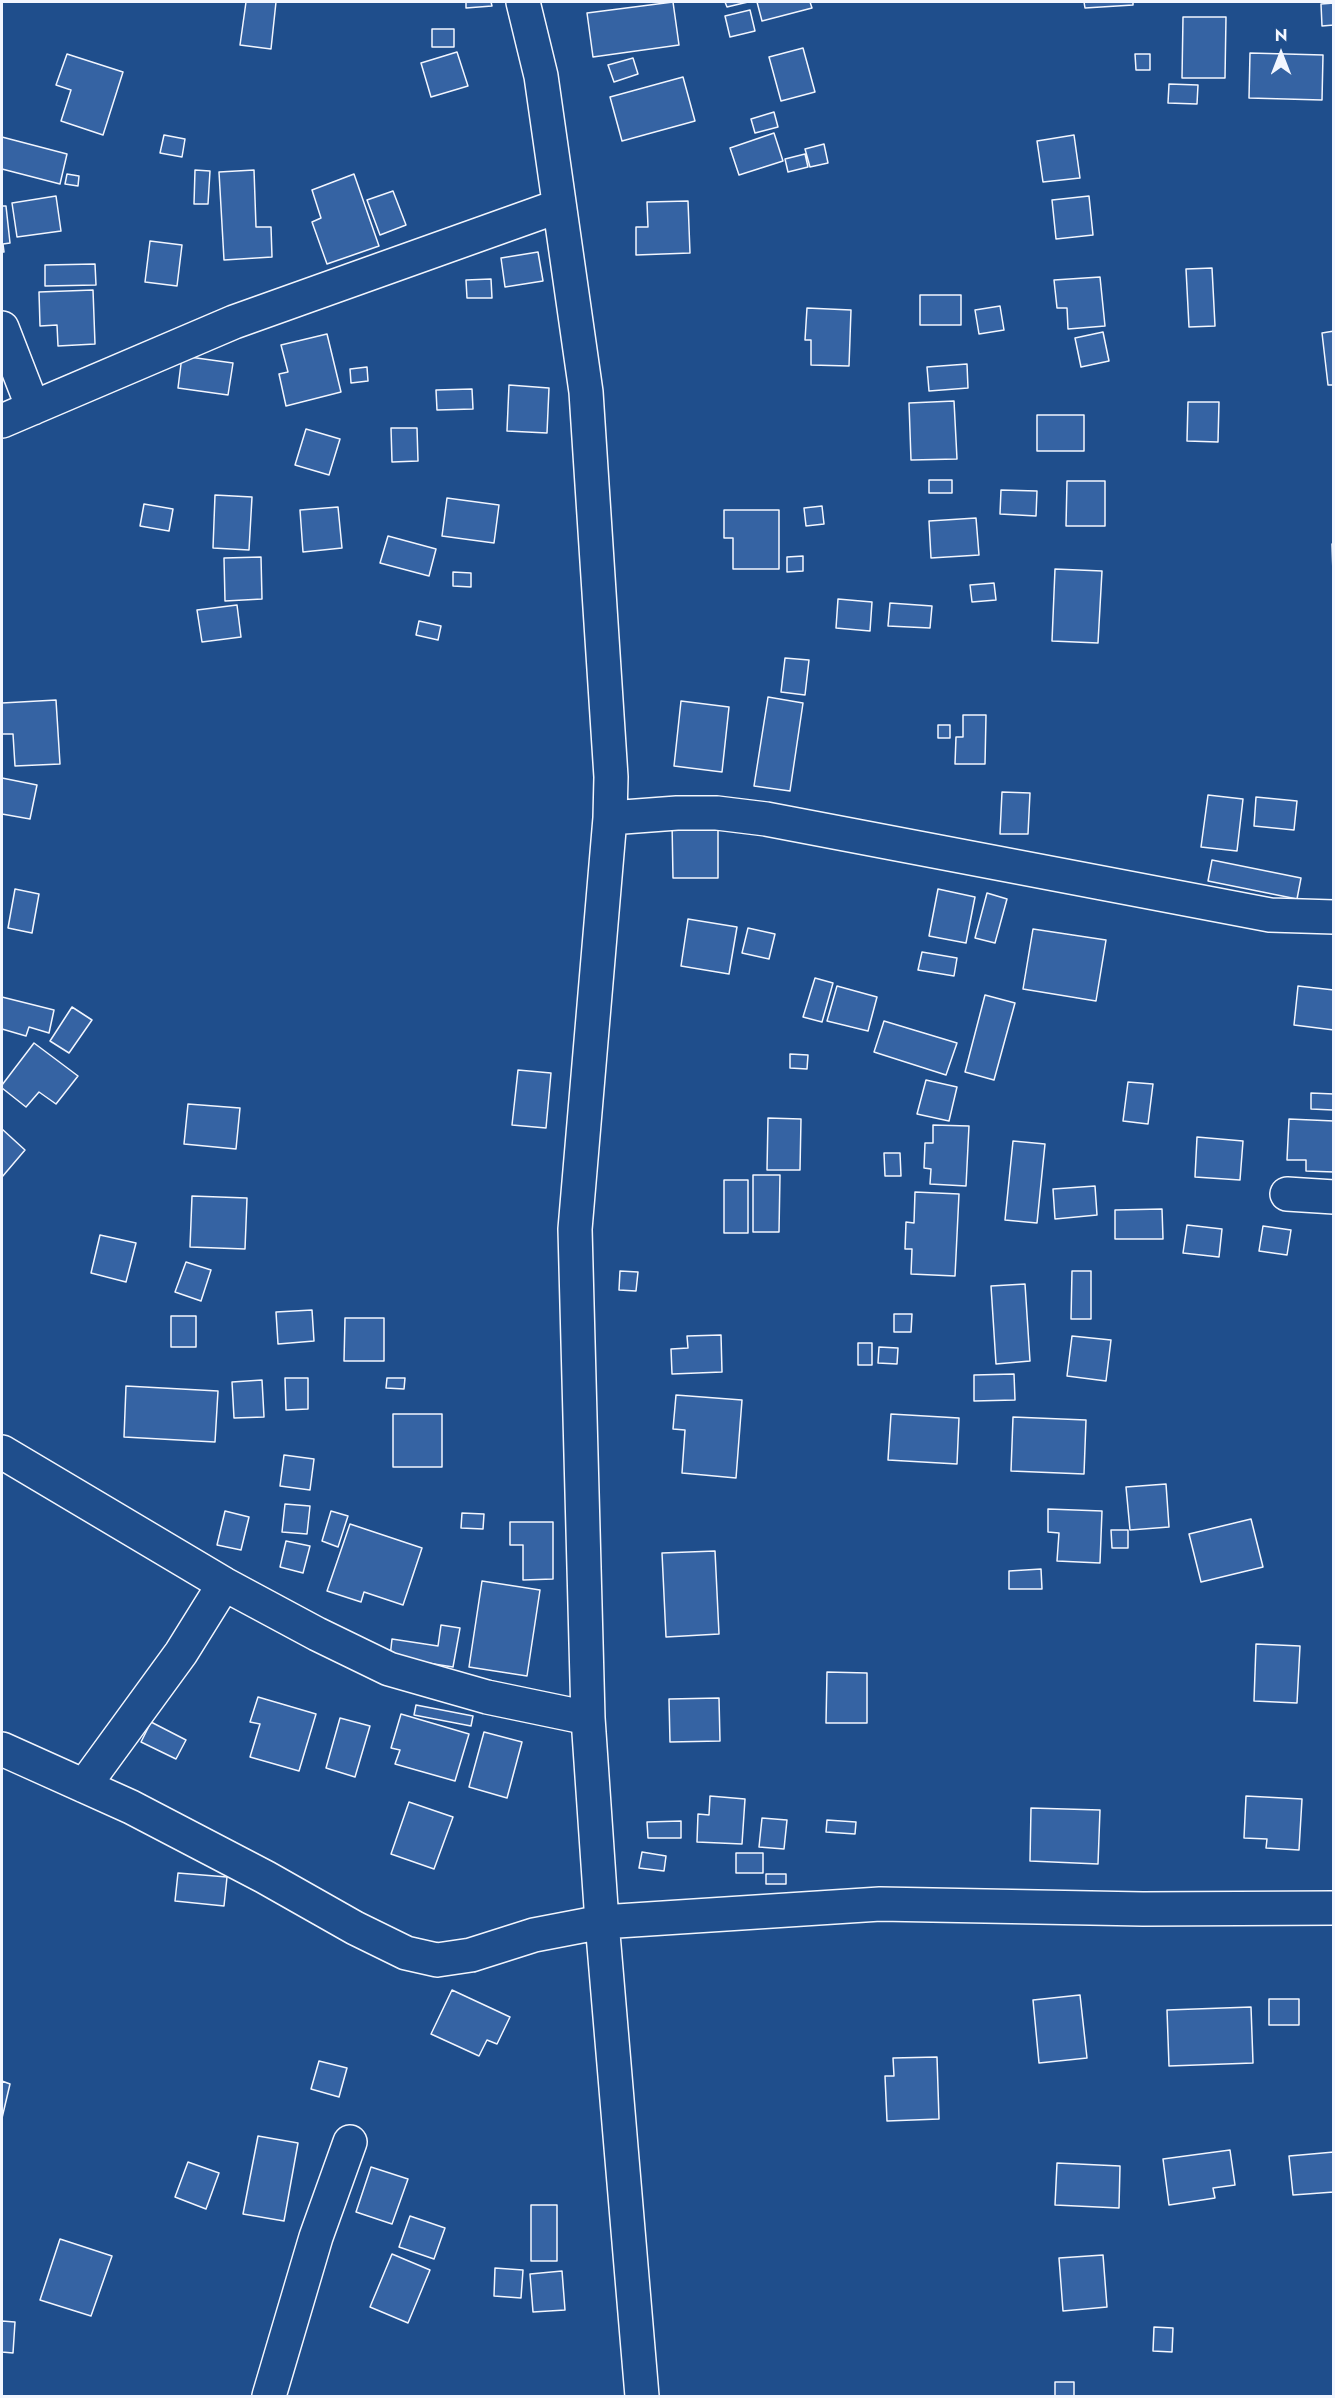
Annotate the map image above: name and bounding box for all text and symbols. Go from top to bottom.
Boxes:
north arrow [1251,24,1311,84]
text: N [1275,24,1287,47]

